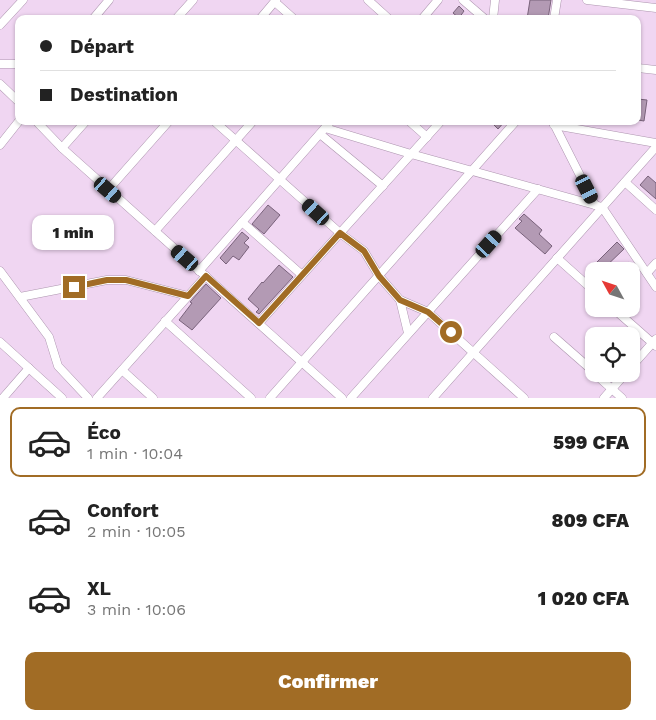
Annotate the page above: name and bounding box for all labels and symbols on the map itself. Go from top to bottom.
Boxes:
car [573,172,600,206]
car [91,174,124,206]
car [299,196,332,228]
callout: 1 min [33,214,115,250]
car [473,228,504,260]
car [168,242,201,274]
north arrow [585,262,640,318]
route end [63,276,85,298]
route start [440,321,462,343]

